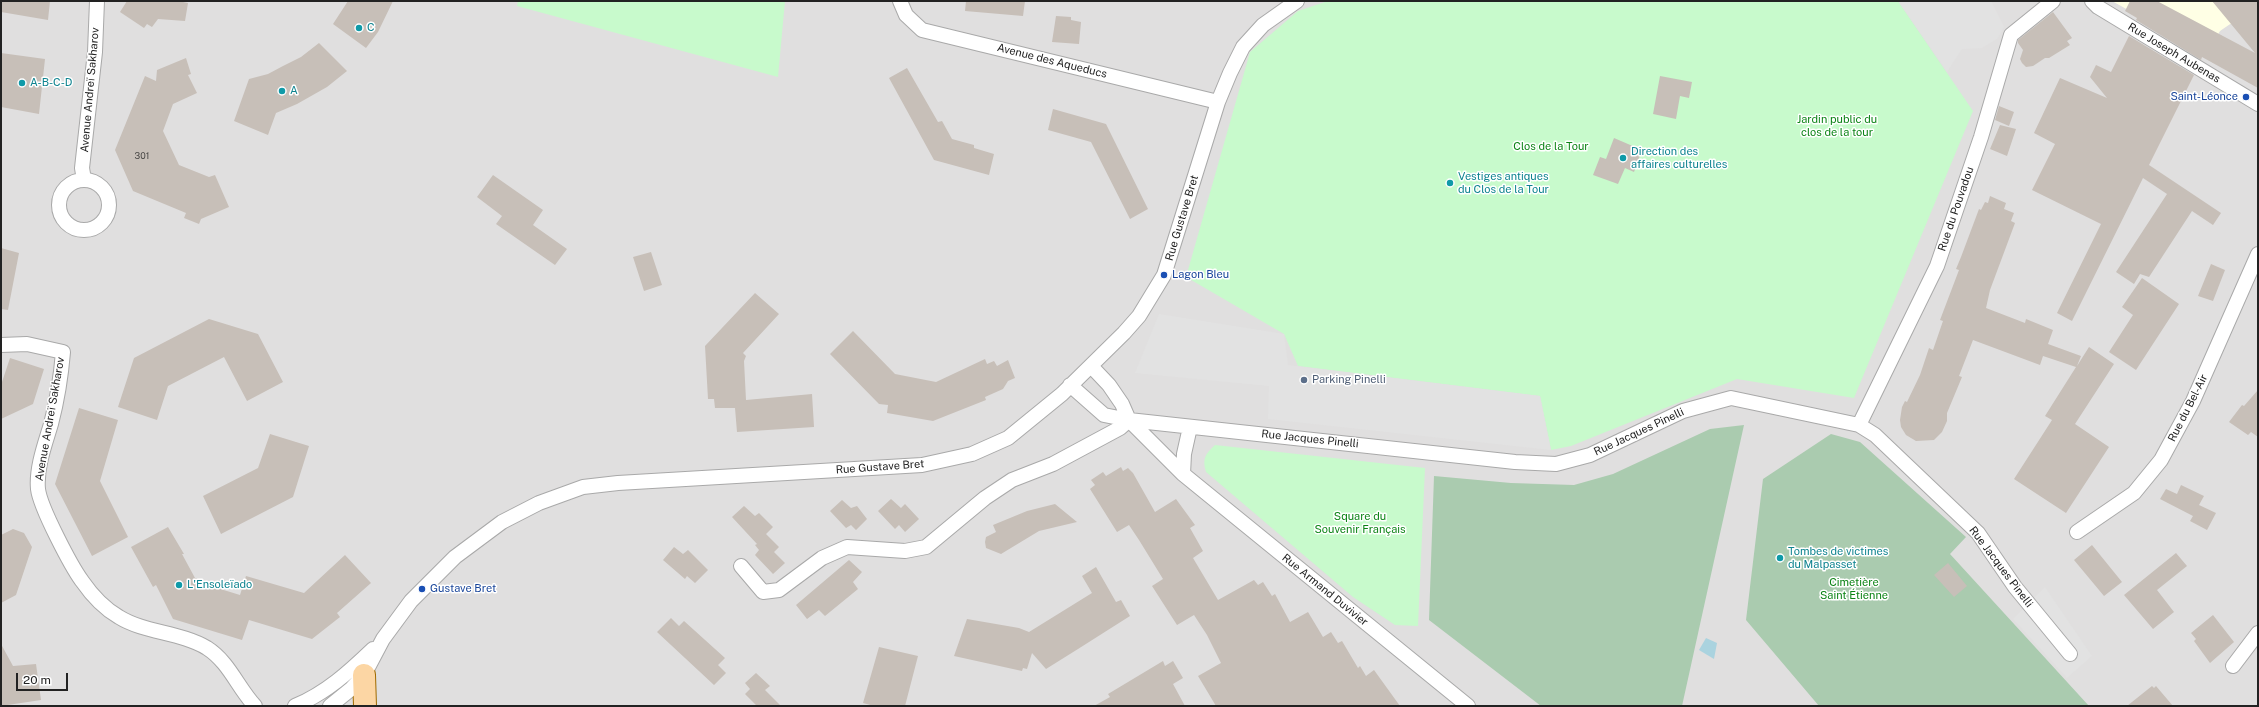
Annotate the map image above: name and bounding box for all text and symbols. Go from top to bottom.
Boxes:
street label: Rue Joseph Aubenas [2125,20,2223,86]
place label: C [367,21,375,35]
marker: C [354,23,364,33]
street label: Avenue Andreï Sakharov [78,27,102,153]
street label: Avenue des Aqueducs [996,41,1108,81]
place label: A-B-C-D [30,76,72,90]
marker: A-B-C-D [17,78,27,88]
place label: A [290,84,298,98]
marker: A [277,86,287,96]
place label: Saint-Léonce [2170,90,2238,104]
marker: Saint-Léonce [2241,92,2251,102]
park label: Jardin public du clos de la tour [1797,113,1877,139]
park label: Clos de la Tour [1513,140,1589,154]
place label: Direction des affaires culturelles [1631,145,1727,171]
house number: 301 [135,151,149,161]
marker: Direction des affaires culturelles [1618,153,1628,163]
street label: Rue du Pouvadou [1935,165,1977,253]
place label: Vestiges antiques du Clos de la Tour [1458,170,1549,196]
street label: Rue Gustave Bret [1163,174,1201,262]
marker: Vestiges antiques du Clos de la Tour [1445,178,1455,188]
place label: Lagon Bleu [1172,268,1229,282]
marker: Lagon Bleu [1159,270,1169,280]
street label: Avenue Andreï Sakharov [33,356,67,482]
street label: Rue du Bel-Air [2165,372,2211,444]
place label: Parking Pinelli [1312,373,1386,387]
marker: Parking Pinelli [1299,375,1309,385]
street label: Rue Jacques Pinelli [1592,405,1686,459]
street label: Rue Jacques Pinelli [1261,427,1359,451]
street label: Rue Gustave Bret [835,457,925,477]
park label: Square du Souvenir Français [1314,510,1406,536]
street label: Rue Jacques Pinelli [1966,524,2036,610]
place label: Tombes de victimes du Malpasset [1788,545,1888,571]
street label: Rue Armand Duvivier [1279,551,1371,629]
marker: Tombes de victimes du Malpasset [1775,553,1785,563]
park label: Cimetière Saint Étienne [1820,576,1888,602]
place label: L'Ensoleïado [187,578,252,592]
marker: L'Ensoleïado [174,580,184,590]
place label: Gustave Bret [430,582,496,596]
marker: Gustave Bret [417,584,427,594]
scale bar [18,665,70,691]
text: 20 m [23,673,51,687]

